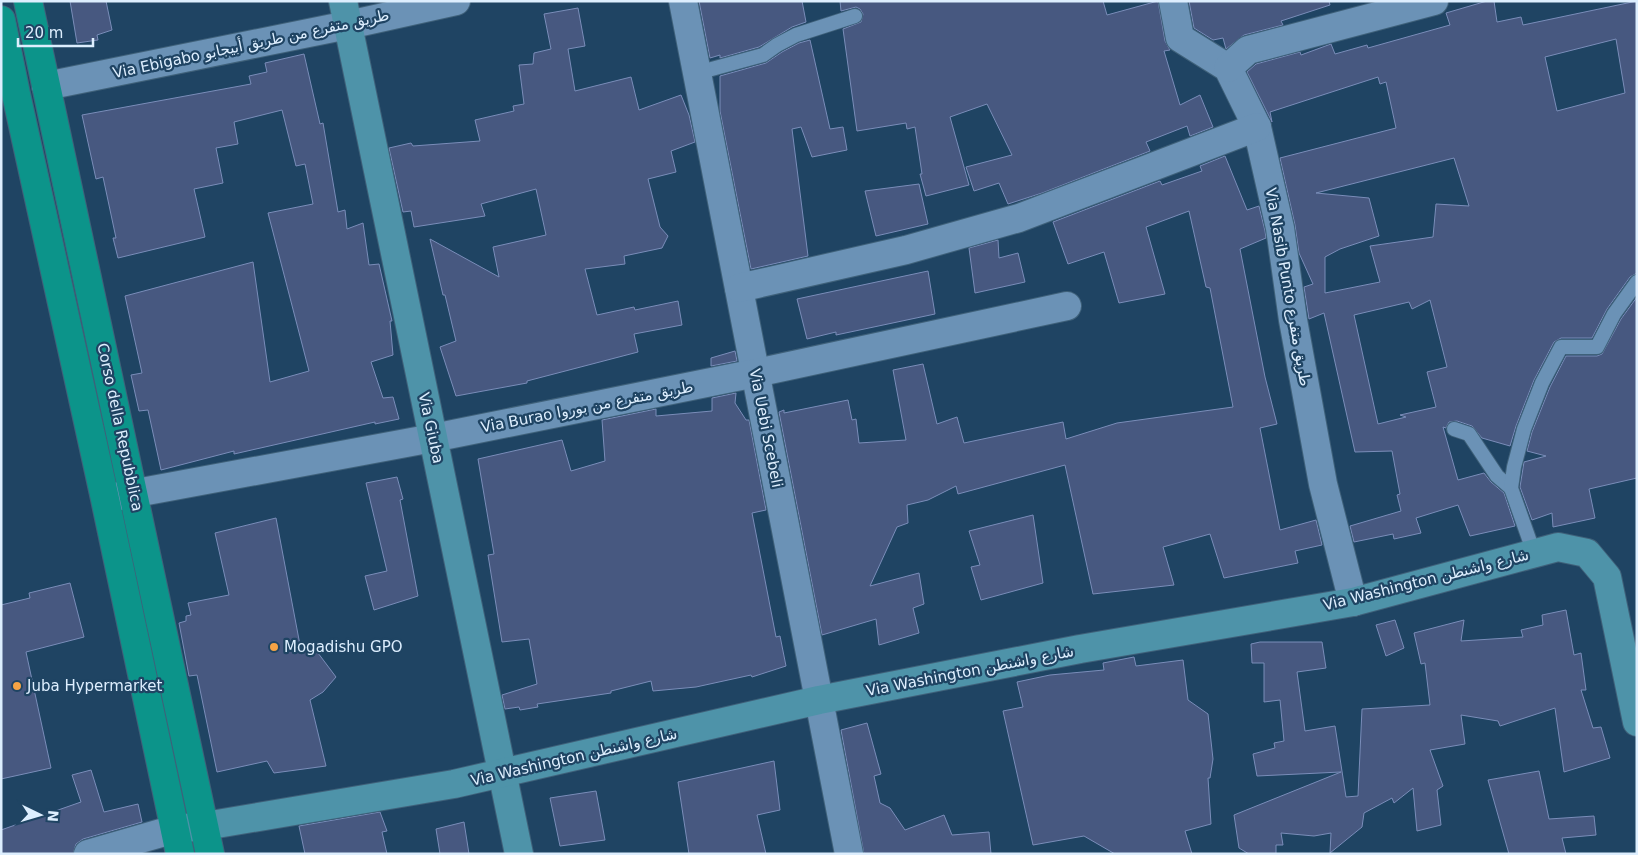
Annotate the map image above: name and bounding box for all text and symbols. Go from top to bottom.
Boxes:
street label: Via Ebigabo طريق متفرع من طريق أبيجابو [111,5,391,82]
scale bar [18,15,92,47]
text: 20 m [25,24,63,42]
street label: Via Nasib Punto طريق متفرع [1262,186,1314,388]
street label: Corso della Repubblica [93,341,147,513]
street label: Via Uebi Scebeli [746,367,786,489]
street label: Via Burao طريق متفرع من بوروا [479,378,695,436]
street label: Via Giuba [415,391,447,465]
street label: Via Washington شارع واشنطن [1321,546,1531,614]
place label: Mogadishu GPO [284,638,403,656]
marker: Mogadishu GPO [268,641,280,653]
street label: Via Washington شارع واشنطن [865,642,1075,700]
place label: Juba Hypermarket [26,677,163,695]
marker: Juba Hypermarket [11,680,23,692]
street label: Via Washington شارع واشنطن [469,724,679,790]
north arrow [15,790,65,840]
text: N [44,810,61,823]

